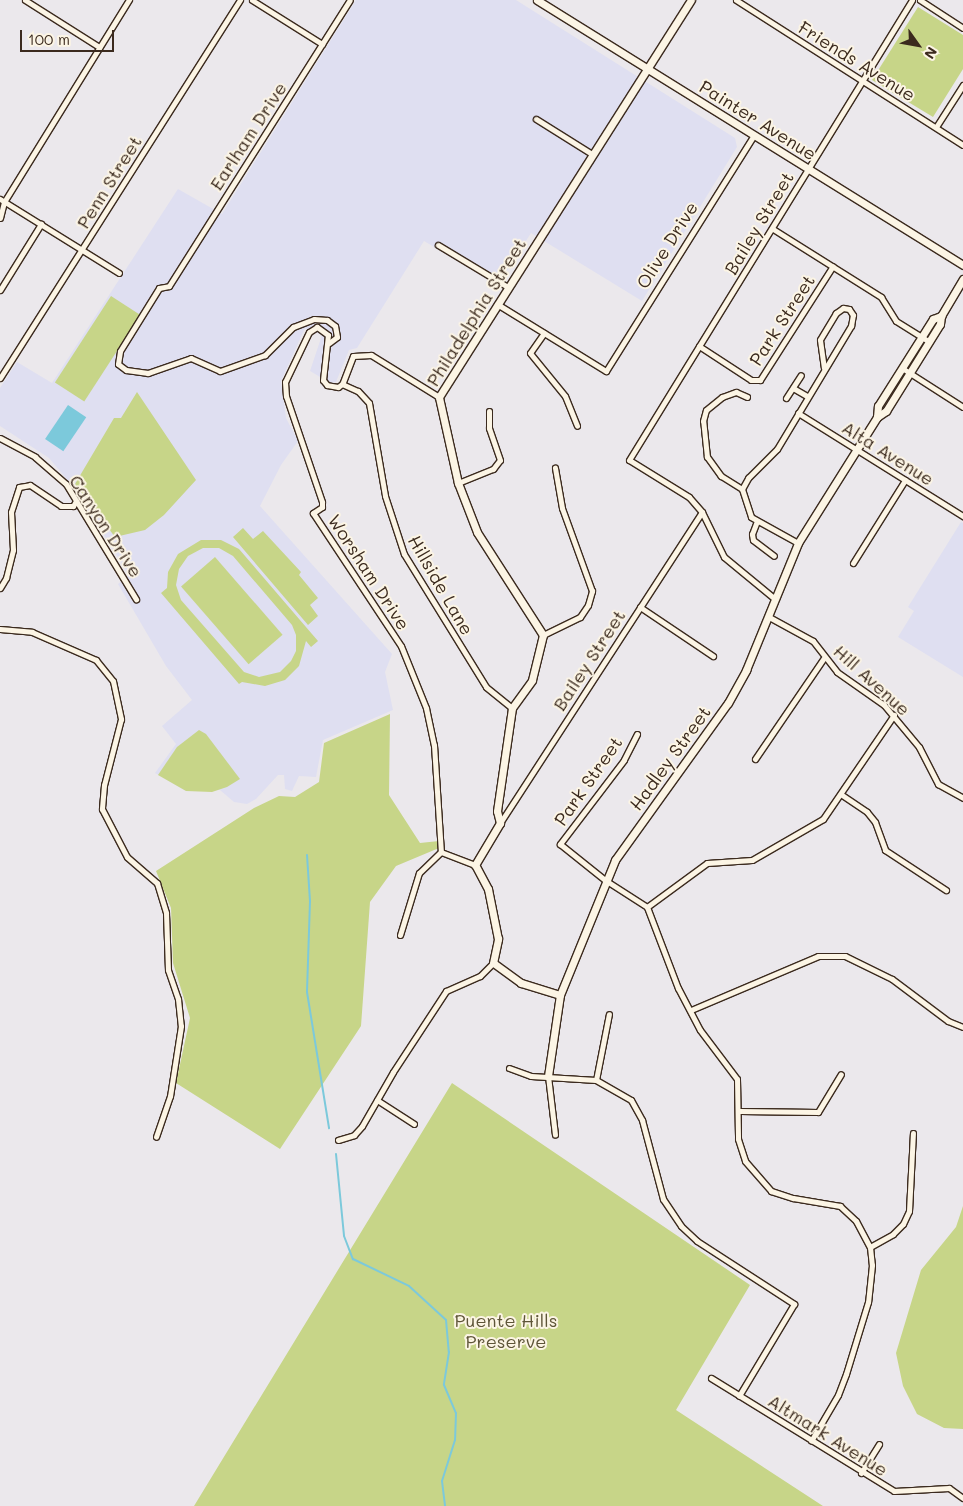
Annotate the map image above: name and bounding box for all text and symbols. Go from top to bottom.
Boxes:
street label: Friends Avenue [794,16,920,106]
scale bar [22,20,116,52]
north arrow [893,20,943,70]
text: 100 m [28,29,70,49]
text: N [920,44,942,63]
street label: Painter Avenue [696,75,820,165]
street label: Earlham Drive [205,78,291,194]
street label: Penn Street [72,132,146,232]
street label: Bailey Street [720,168,798,278]
street label: Olive Drive [632,198,702,292]
street label: Philadelphia Street [422,234,530,390]
street label: Park Street [745,271,819,369]
street label: Alta Avenue [838,416,938,490]
street label: Canyon Drive [65,471,147,581]
street label: Worsham Drive [324,510,414,634]
street label: Hillside Lane [404,531,478,639]
street label: Bailey Street [548,605,630,715]
street label: Hill Avenue [829,640,915,720]
street label: Hadley Street [625,702,715,814]
street label: Park Street [549,732,627,830]
park label: Puente Hills Preserve [455,1310,557,1352]
street label: Altmark Avenue [764,1390,892,1480]

